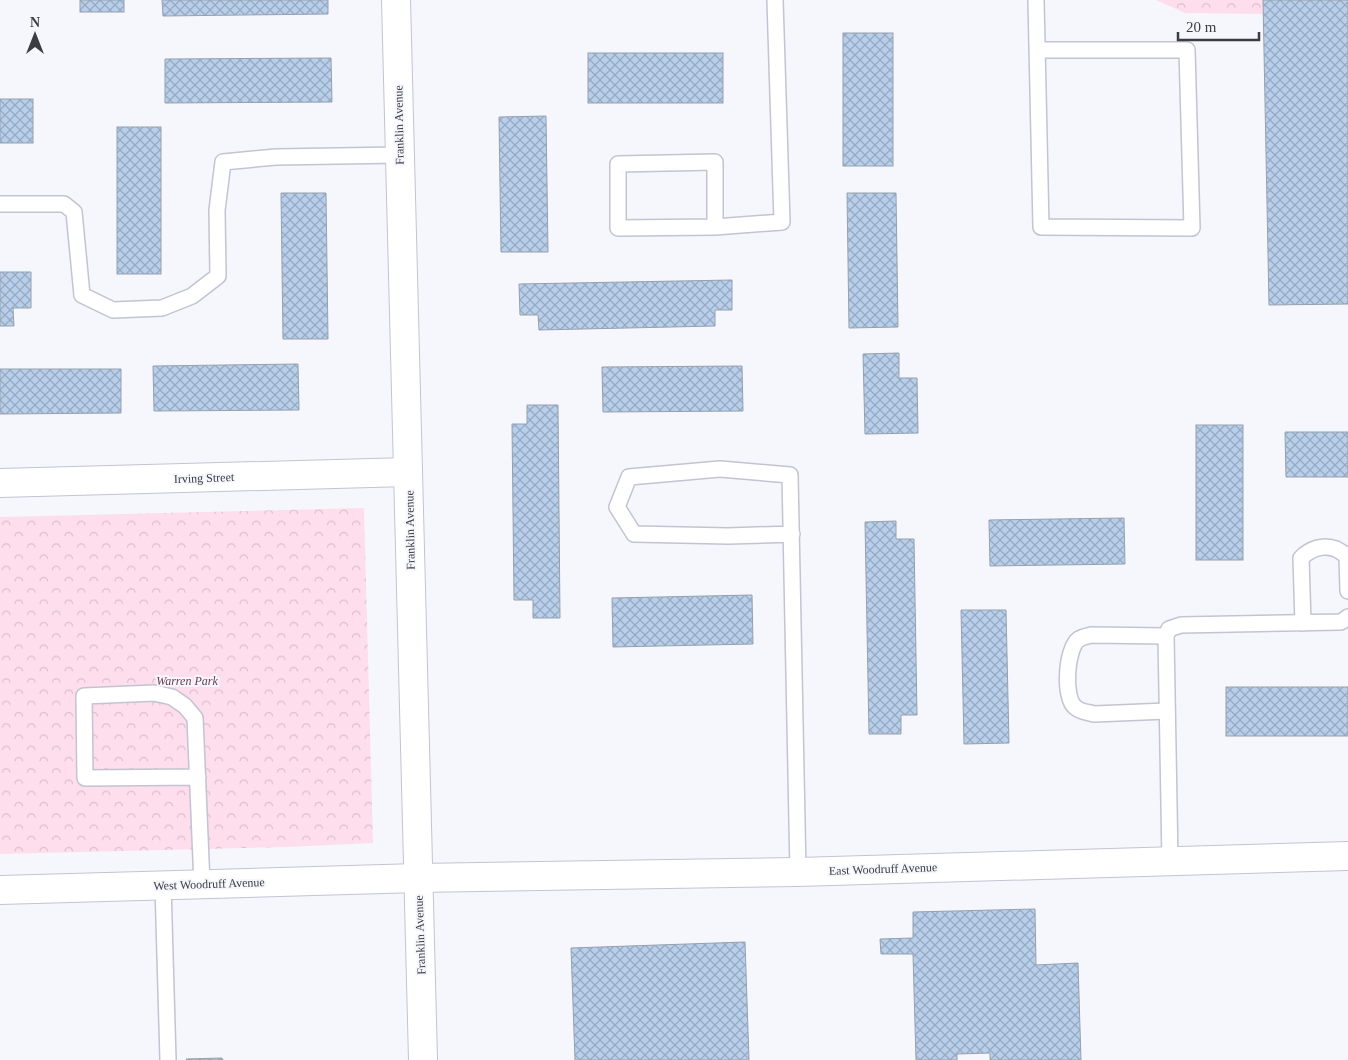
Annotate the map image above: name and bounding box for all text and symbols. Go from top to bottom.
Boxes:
north arrow [10,10,60,60]
scale bar [1178,10,1259,42]
text: N [30,15,40,30]
text: 20 m [1186,19,1217,35]
street label: Franklin Avenue [391,85,407,165]
street label: Irving Street [174,470,235,486]
street label: Franklin Avenue [402,490,418,570]
park label: Warren Park [156,674,218,688]
street label: East Woodruff Avenue [829,860,937,878]
street label: West Woodruff Avenue [153,875,265,893]
street label: Franklin Avenue [412,895,428,975]

